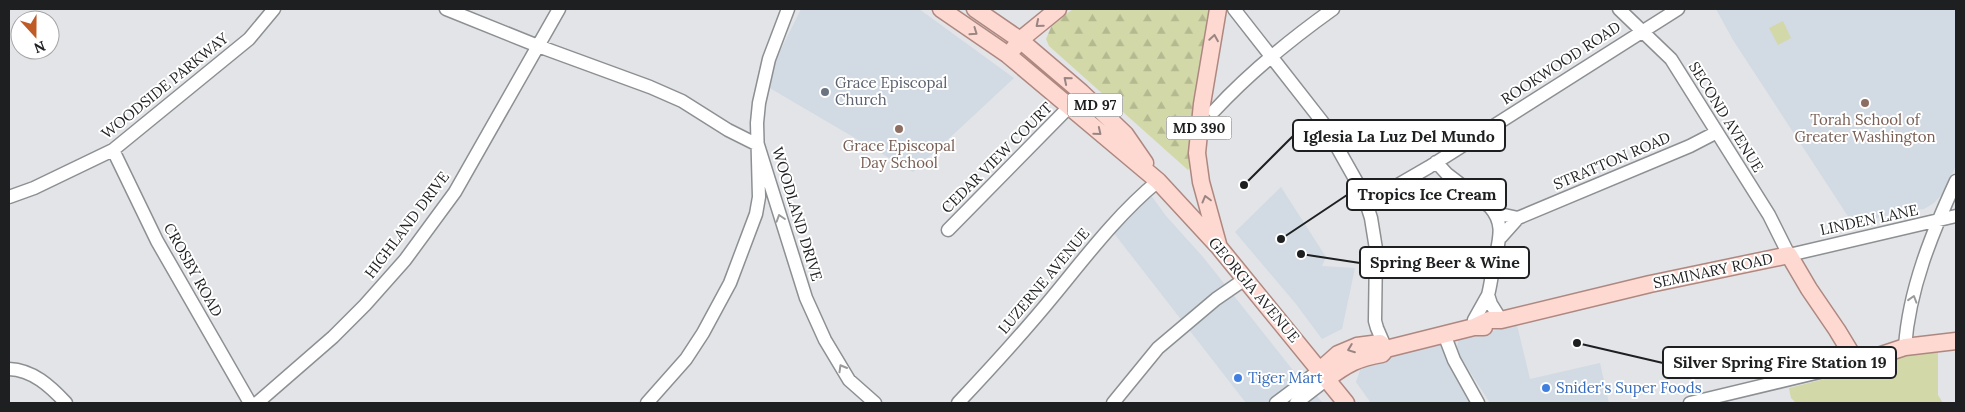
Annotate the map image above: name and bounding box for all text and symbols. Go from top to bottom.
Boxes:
north arrow [10,10,60,60]
street label: ROOKWOOD ROAD [1497,17,1624,108]
one-way arrow [1035,19,1044,28]
one-way arrow [968,26,978,35]
street label: WOODSIDE PARKWAY [97,28,232,143]
one-way arrow [1208,34,1218,43]
text: N [31,37,48,58]
street label: SECOND AVENUE [1685,58,1768,175]
place label: Grace Episcopal Church [835,73,947,109]
one-way arrow [1064,77,1073,86]
marker: Grace Episcopal Church [819,86,831,98]
road number: MD 97 [1068,94,1122,116]
marker: Torah School of Greater Washington [1859,97,1871,109]
street label: CEDAR VIEW COURT [937,98,1056,217]
place label: Torah School of Greater Washington [1794,110,1936,146]
road number: MD 390 [1166,116,1232,140]
callout: Iglesia La Luz Del Mundo [1293,120,1505,151]
marker: Grace Episcopal Day School [893,123,905,135]
text: Iglesia La Luz Del Mundo [1303,126,1495,146]
one-way arrow [1092,127,1101,135]
street label: STRATTON ROAD [1550,127,1673,194]
place label: Grace Episcopal Day School [843,136,955,172]
street label: WOODLAND DRIVE [768,145,827,283]
street label: HIGHLAND DRIVE [360,167,453,282]
callout: Tropics Ice Cream [1347,179,1506,210]
text: Tropics Ice Cream [1357,184,1497,204]
one-way arrow [1201,195,1211,203]
street label: LINDEN LANE [1818,200,1920,239]
one-way arrow [776,215,786,223]
street label: CROSBY ROAD [160,219,227,320]
street label: LUZERNE AVENUE [994,224,1093,337]
street label: GEORGIA AVENUE [1205,233,1304,346]
callout: Spring Beer & Wine [1360,247,1529,278]
street label: SEMINARY ROAD [1651,249,1774,292]
text: Spring Beer & Wine [1370,252,1520,272]
one-way arrow [1907,296,1917,304]
one-way arrow [1347,343,1356,353]
callout: Silver Spring Fire Station 19 [1663,347,1896,378]
text: Silver Spring Fire Station 19 [1673,352,1887,372]
one-way arrow [838,364,848,373]
place label: Tiger Mart [1248,368,1323,387]
marker: Tiger Mart [1232,372,1244,384]
place label: Snider's Super Foods [1556,378,1702,397]
marker: Snider's Super Foods [1540,382,1552,394]

